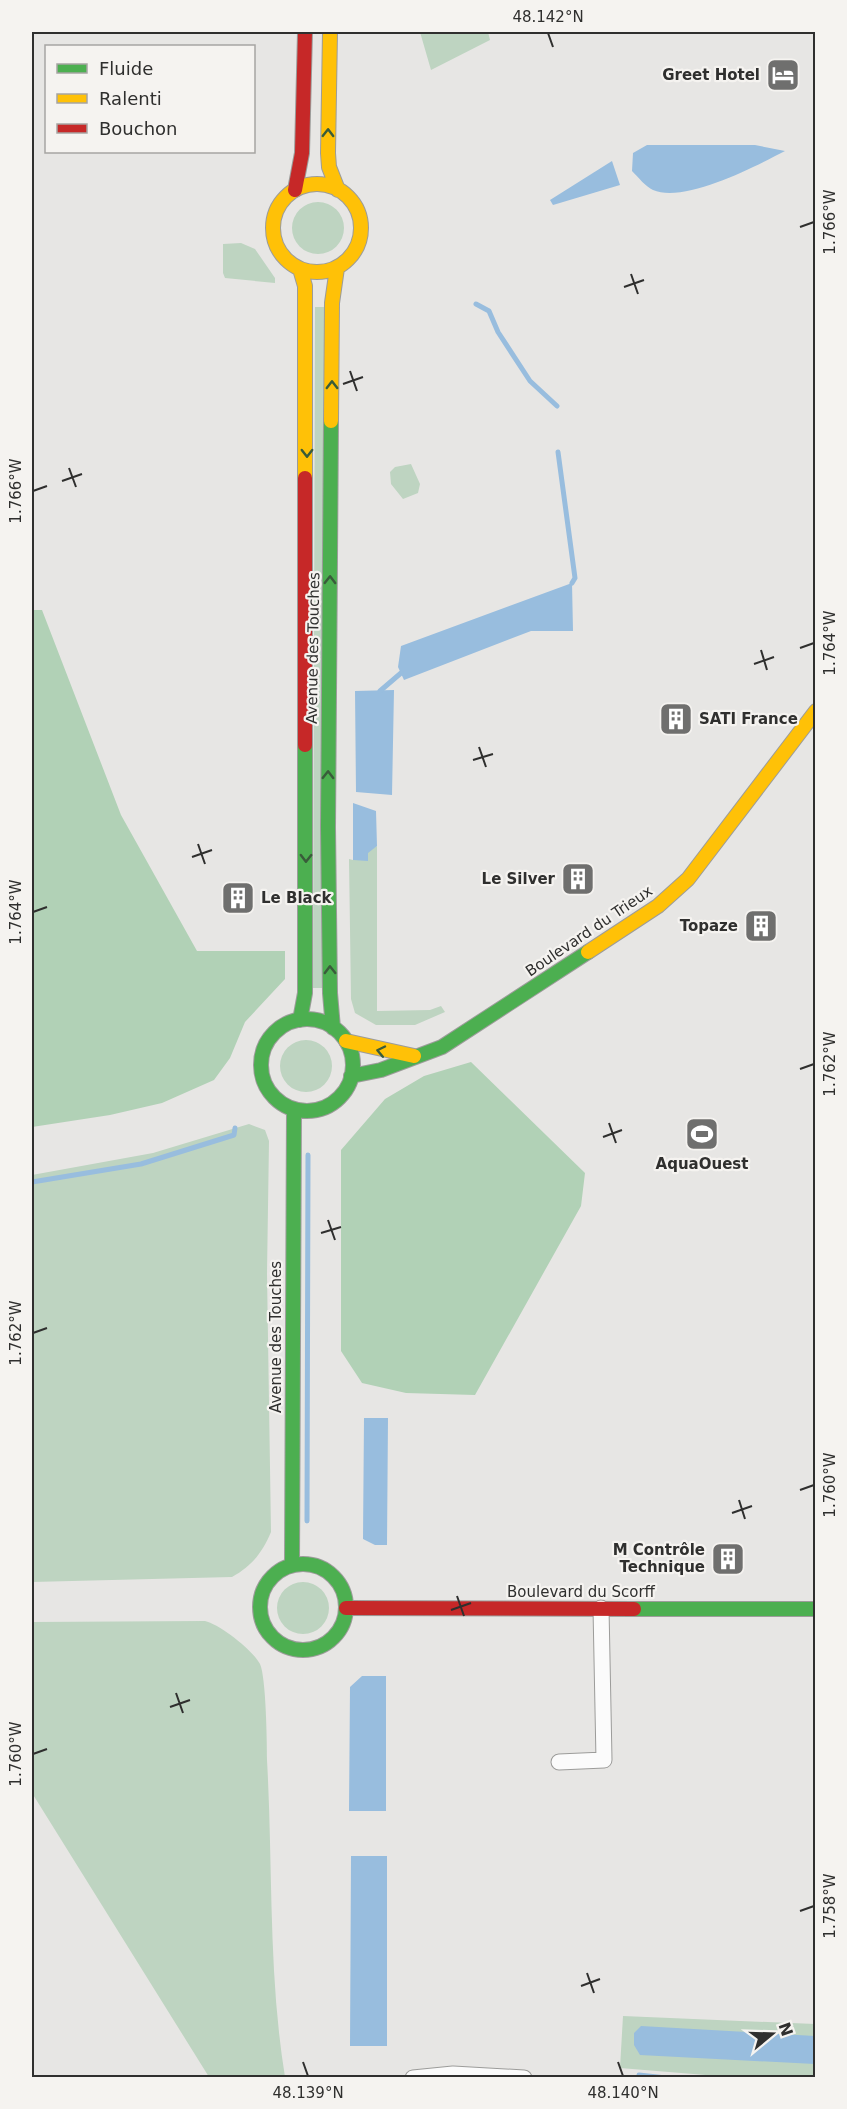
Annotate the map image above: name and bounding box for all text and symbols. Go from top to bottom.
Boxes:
text: 48.142°N [512,8,584,26]
legend [45,45,255,153]
hotel icon: Greet Hotel [765,57,801,93]
text: Fluide [99,58,153,79]
place label: Greet Hotel [662,66,760,84]
text: Ralenti [99,88,162,109]
text: Bouchon [99,118,178,139]
one-way arrow [322,128,334,137]
text: 1.766°W [821,189,839,255]
one-way arrow [326,380,338,389]
one-way arrow [301,449,313,458]
text: 1.766°W [7,458,25,524]
street label: Avenue des Touches [303,572,323,724]
one-way arrow [324,575,336,584]
text: 1.764°W [821,610,839,676]
building icon: SATI France [658,701,694,737]
place label: SATI France [699,710,798,728]
one-way arrow [322,770,334,779]
one-way arrow [300,854,312,863]
building icon: Le Silver [560,861,596,897]
place label: Le Silver [482,870,556,888]
text: 1.764°W [7,879,25,945]
building icon: Le Black [220,880,256,916]
street label: Boulevard du Trieux [522,882,656,980]
place label: Le Black [261,889,333,907]
building icon: Topaze [743,908,779,944]
place label: Topaze [680,917,738,935]
one-way arrow [324,965,336,974]
text: 1.762°W [821,1031,839,1097]
one-way arrow [376,1045,386,1058]
sports icon: AquaOuest [684,1116,720,1152]
place label: AquaOuest [656,1155,748,1173]
street label: Avenue des Touches [267,1261,285,1413]
text: 1.762°W [7,1300,25,1366]
text: 1.760°W [821,1452,839,1518]
place label: M Contrôle Technique [613,1541,705,1576]
building icon: M Contrôle Technique [710,1541,746,1577]
street label: Boulevard du Scorff [507,1583,656,1601]
text: 1.760°W [7,1721,25,1787]
text: 1.758°W [821,1873,839,1939]
north arrow [742,2004,802,2064]
text: N [775,2020,797,2039]
text: 48.139°N [272,2084,344,2102]
text: 48.140°N [587,2084,659,2102]

